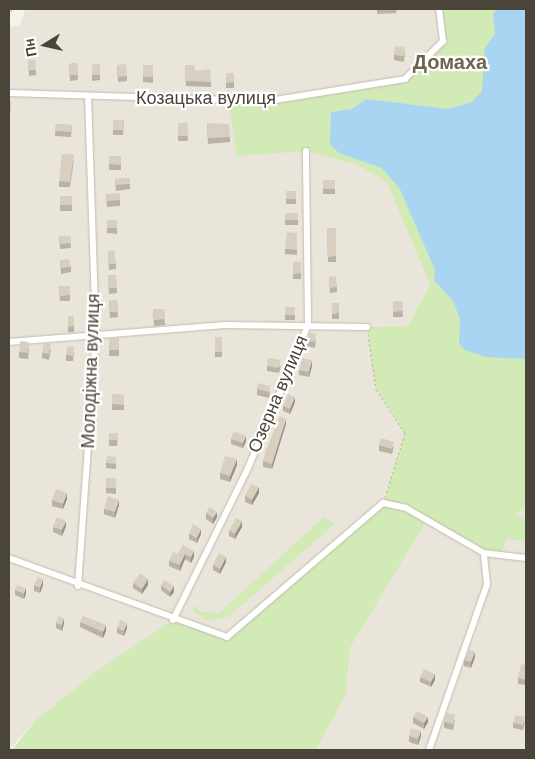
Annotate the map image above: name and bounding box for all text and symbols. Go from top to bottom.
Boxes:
north arrow [20,20,70,70]
text: Пн [21,37,40,58]
district label: Домаха [413,50,487,74]
street label: Козацька вулиця [136,87,276,109]
street label: Молодіжна вулиця [78,293,104,449]
street label: Озерна вулиця [244,332,312,456]

